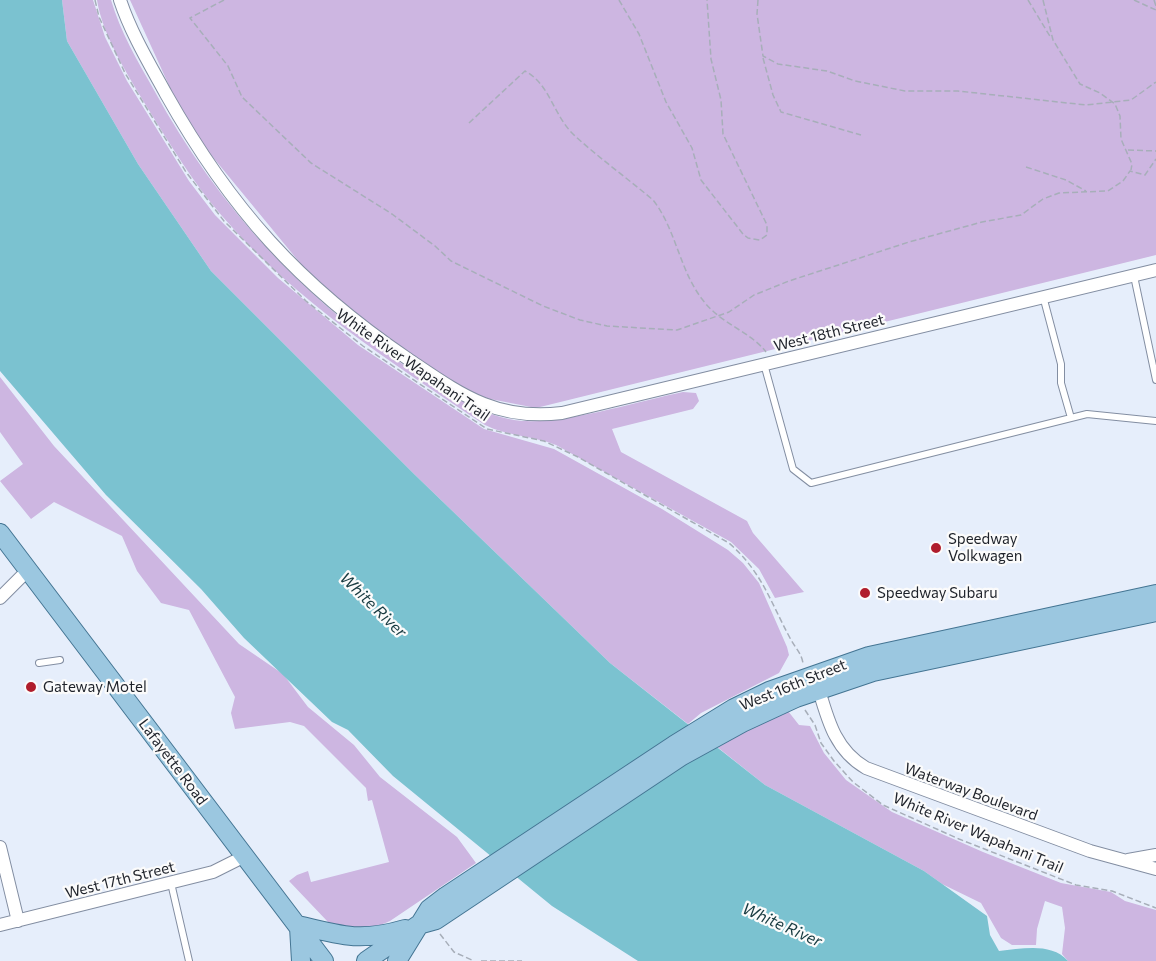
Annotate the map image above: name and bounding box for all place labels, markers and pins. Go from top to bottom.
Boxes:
place label: Speedway Volkwagen [948,530,1022,565]
marker: Speedway Volkwagen [929,541,943,555]
place label: Speedway Subaru [877,584,998,602]
marker: Speedway Subaru [858,586,872,600]
place label: Gateway Motel [43,678,147,696]
marker: Gateway Motel [24,680,38,694]

